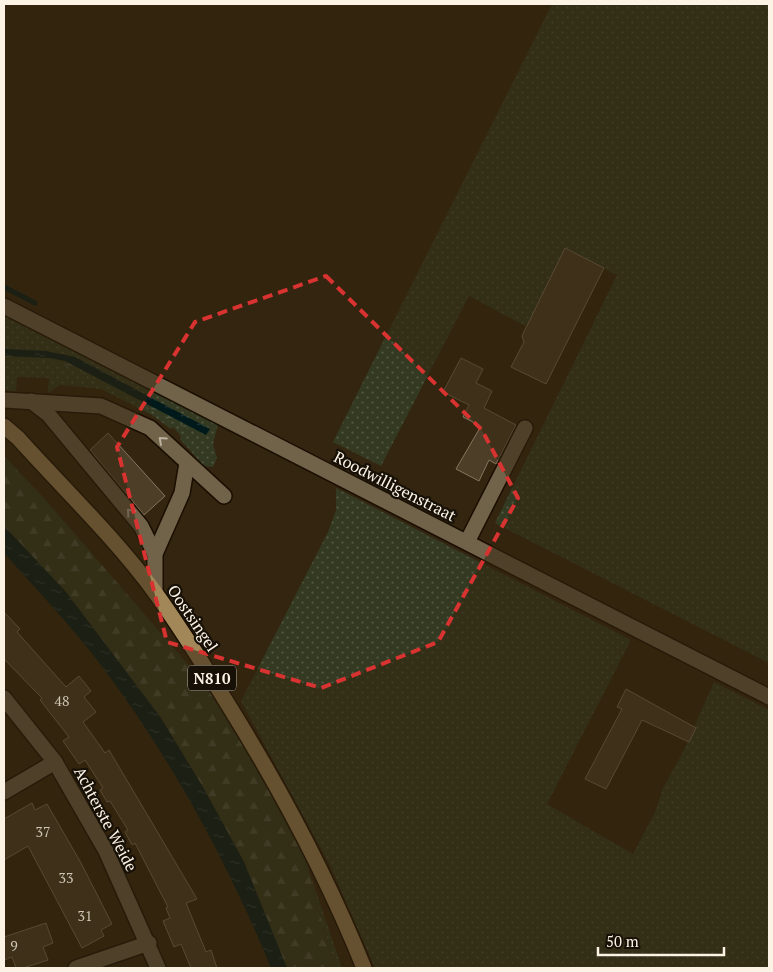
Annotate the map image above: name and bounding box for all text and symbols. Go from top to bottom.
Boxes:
one-way arrow [159,436,168,445]
street label: Roodwilligenstraat [330,446,460,526]
one-way arrow [127,509,136,518]
street label: Oostsingel [163,580,223,656]
road number: N810 [188,666,236,690]
house number: 48 [55,691,69,710]
street label: Achterste Weide [69,763,143,875]
house number: 37 [36,822,50,841]
house number: 33 [59,868,73,887]
house number: 31 [78,906,92,925]
scale bar [598,924,724,956]
text: 50 m [606,931,639,951]
house number: 9 [10,936,18,955]

